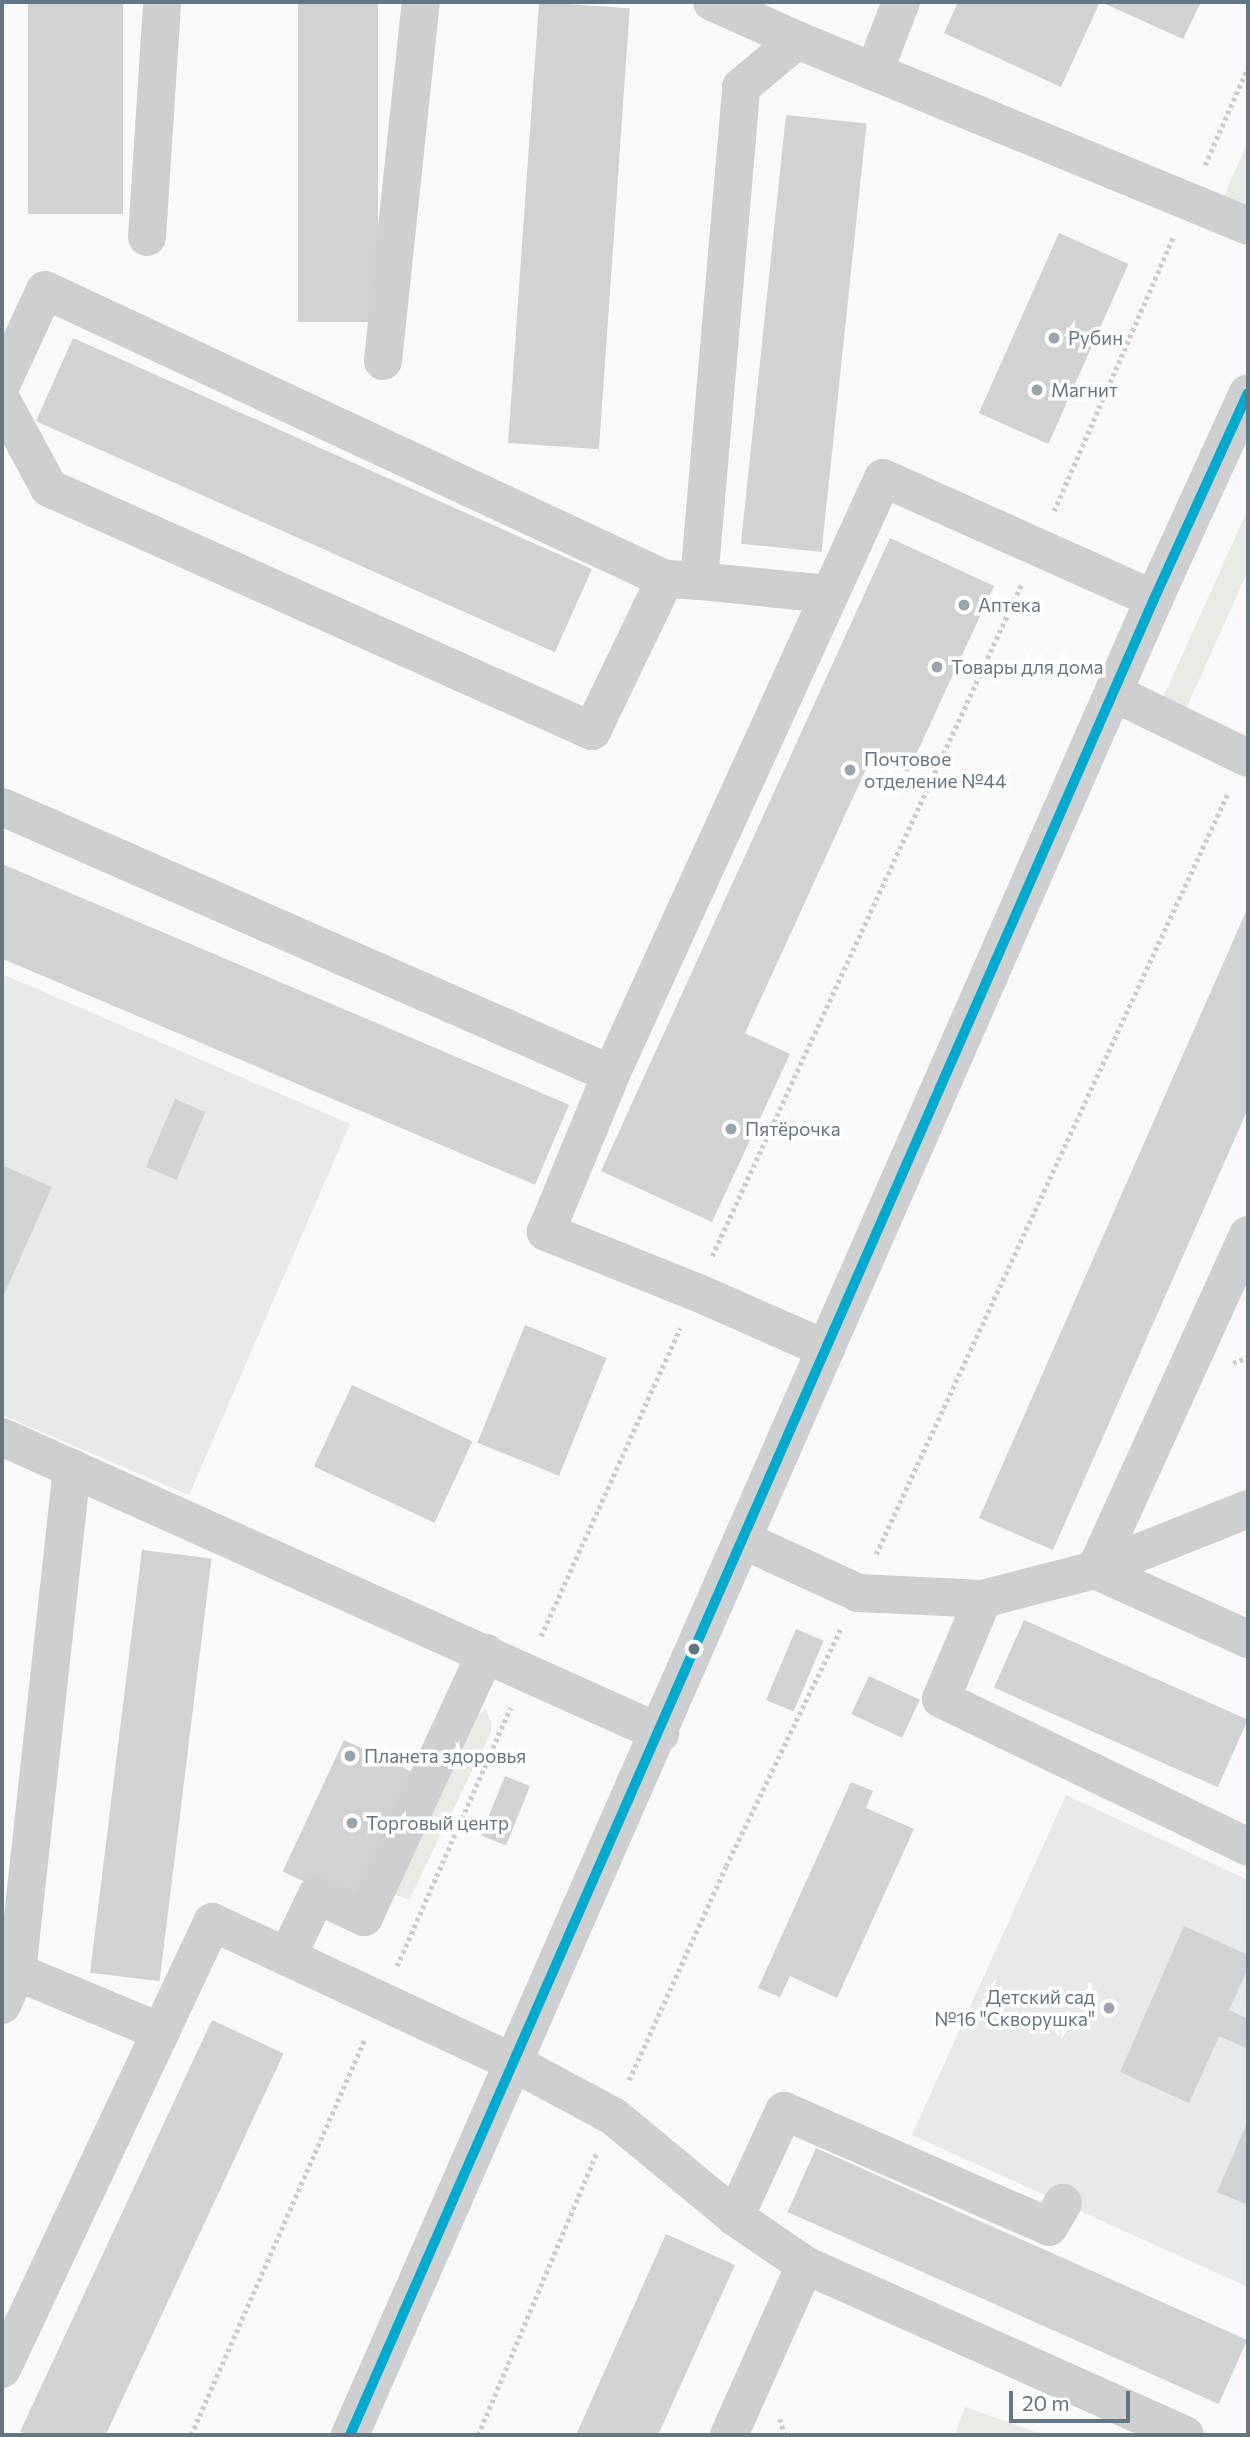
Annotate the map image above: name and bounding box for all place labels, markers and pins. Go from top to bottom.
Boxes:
place label: Рубин [1068,327,1123,349]
marker: Рубин [1046,330,1062,346]
place label: Магнит [1051,379,1118,401]
marker: Магнит [1029,382,1045,398]
place label: Аптека [978,594,1041,616]
marker: Аптека [956,597,972,613]
place label: Товары для дома [951,656,1103,678]
marker: Товары для дома [929,659,945,675]
place label: Почтовое отделение №44 [864,748,1006,792]
marker: Почтовое отделение №44 [842,762,858,778]
place label: Пятёрочка [745,1118,841,1140]
marker: Пятёрочка [723,1121,739,1137]
unlabelled marker [687,1642,701,1656]
place label: Планета здоровья [364,1745,526,1767]
marker: Планета здоровья [342,1748,358,1764]
place label: Торговый центр [366,1812,509,1834]
marker: Торговый центр [344,1815,360,1831]
place label: Детский сад №16 "Скворушка" [934,1986,1095,2030]
marker: Детский сад №16 "Скворушка" [1101,2000,1117,2016]

